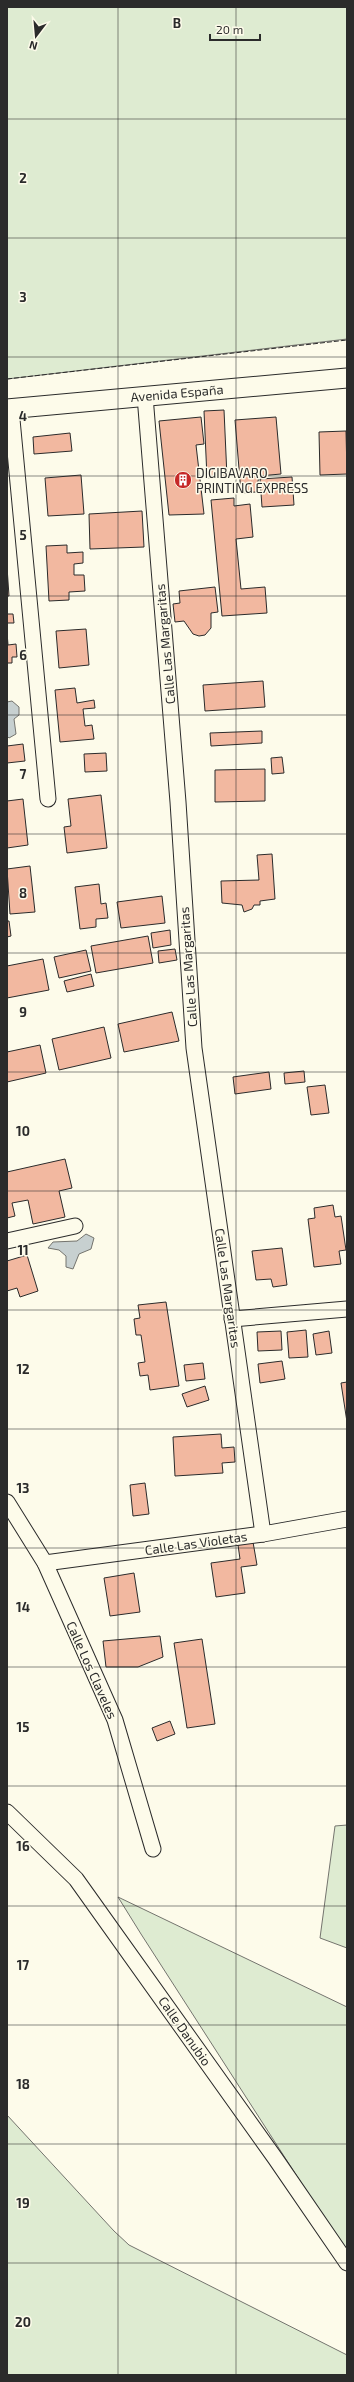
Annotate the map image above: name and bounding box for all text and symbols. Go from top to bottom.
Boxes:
text: B [173,15,181,31]
north arrow [16,16,56,56]
scale bar [210,16,260,42]
text: 20 m [216,22,243,36]
text: N [27,39,39,53]
text: 2 [19,170,27,186]
text: 3 [19,289,27,305]
street label: Avenida España [130,381,224,405]
text: 4 [19,408,27,424]
place label: DIGIBAVARO PRINTING EXPRESS [196,465,308,496]
building icon: DIGIBAVARO PRINTING EXPRESS [173,470,193,490]
text: 5 [19,527,27,543]
street label: Calle Las Margaritas [152,583,178,705]
text: 6 [19,647,27,663]
text: 7 [20,766,27,782]
text: 8 [19,885,27,901]
street label: Calle Las Margaritas [176,906,200,1028]
text: 9 [19,1004,27,1020]
text: 10 [16,1123,30,1139]
street label: Calle Las Margaritas [212,1227,244,1349]
text: 11 [17,1242,29,1258]
text: 12 [16,1361,30,1377]
text: 13 [17,1480,30,1496]
street label: Calle Las Violetas [144,1528,248,1558]
text: 14 [16,1599,30,1615]
street label: Calle Los Claveles [63,1619,121,1721]
text: 15 [17,1719,29,1735]
text: 16 [16,1838,30,1854]
text: 17 [17,1957,29,1973]
street label: Calle Danubio [155,1993,215,2069]
text: 18 [16,2076,30,2092]
text: 19 [16,2195,30,2211]
text: 20 [15,2314,31,2330]

